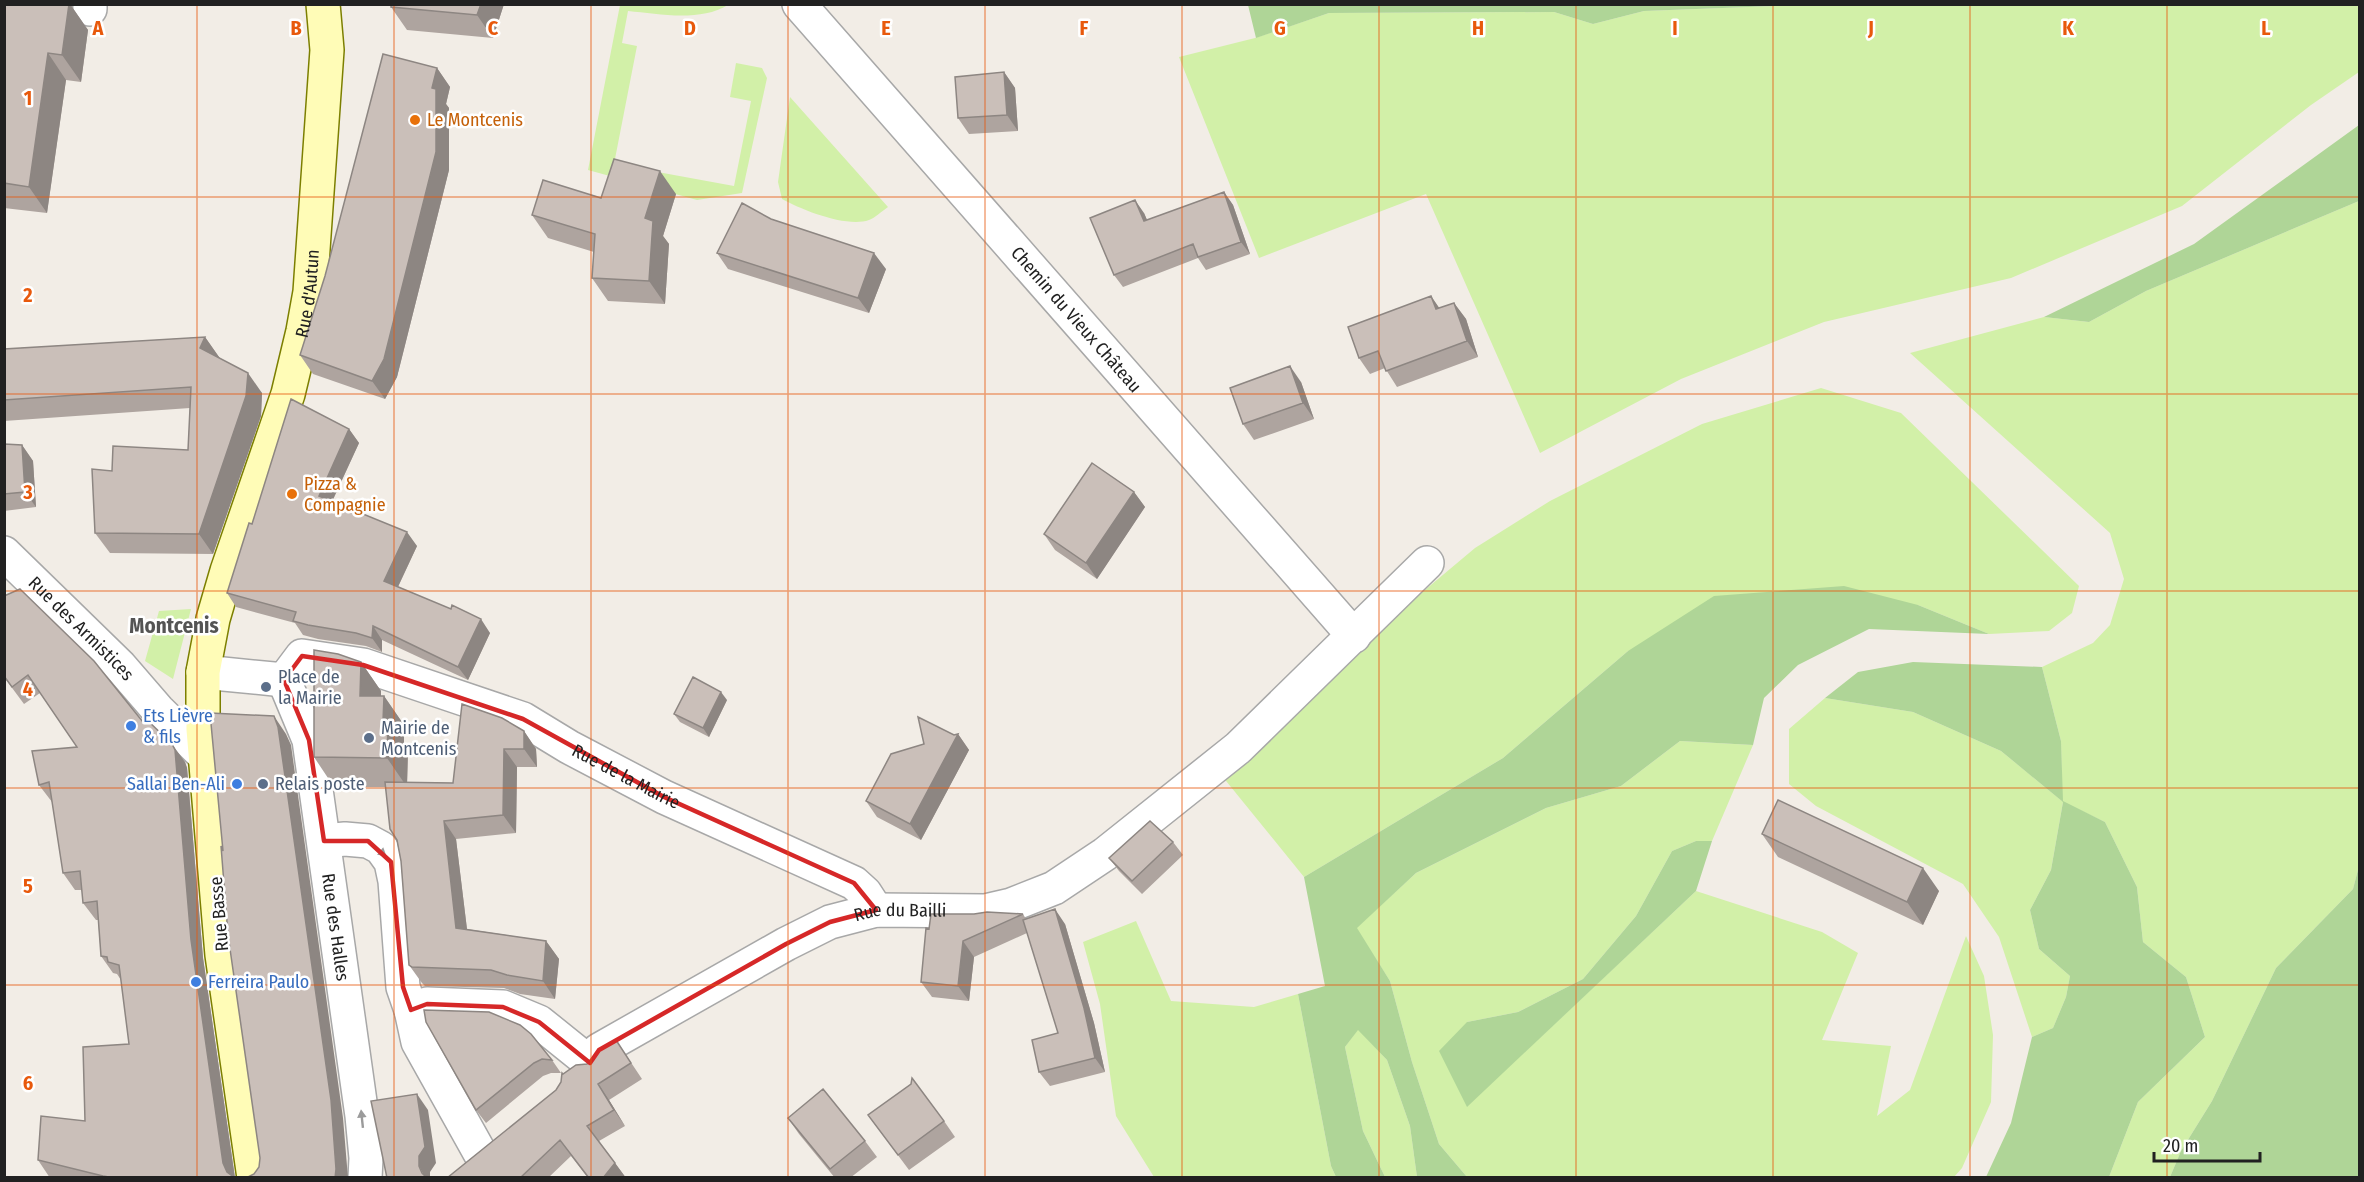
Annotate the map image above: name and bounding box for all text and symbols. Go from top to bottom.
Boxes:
text: A [92,16,105,40]
text: B [290,16,302,40]
text: C [488,16,499,40]
text: D [684,16,696,40]
text: E [881,16,891,40]
text: F [1080,16,1089,40]
text: G [1274,16,1286,40]
text: H [1472,16,1484,40]
text: I [1672,16,1678,40]
text: J [1867,16,1874,40]
text: K [2062,16,2074,40]
text: L [2261,16,2271,40]
text: 1 [24,86,32,110]
place label: Le Montcenis [427,109,523,131]
marker: Le Montcenis [408,113,422,127]
street label: Chemin du Vieux Château [1006,242,1146,397]
street label: Rue d'Autun [291,249,324,340]
text: 2 [22,283,33,307]
place label: Pizza & Compagnie [304,473,386,516]
text: 3 [22,480,33,504]
marker: Pizza & Compagnie [285,487,299,501]
street label: Rue des Armistices [24,572,139,685]
district label: Montcenis [129,613,219,639]
place label: Place de la Mairie [278,666,342,709]
text: 4 [23,677,33,701]
marker: Place de la Mairie [259,680,273,694]
place label: Ets Lièvre & fils [143,705,213,748]
place label: Mairie de Montcenis [381,717,457,760]
marker: Ets Lièvre & fils [124,719,138,733]
marker: Mairie de Montcenis [362,731,376,745]
street label: Rue de la Mairie [568,740,683,814]
place label: Sallai Ben-Ali [127,773,225,795]
place label: Relais poste [275,773,365,795]
marker: Sallai Ben-Ali [230,777,244,791]
marker: Relais poste [256,777,270,791]
one-way arrow [371,843,387,856]
street label: Rue des Halles [317,872,354,983]
text: 5 [23,874,33,898]
street label: Rue Basse [205,876,233,952]
street label: Rue du Bailli [851,899,947,926]
place label: Ferreira Paulo [208,971,309,993]
marker: Ferreira Paulo [189,975,203,989]
text: 6 [23,1071,33,1095]
one-way arrow [357,1110,367,1129]
scale bar [2154,1125,2260,1163]
text: 20 m [2163,1135,2198,1157]

